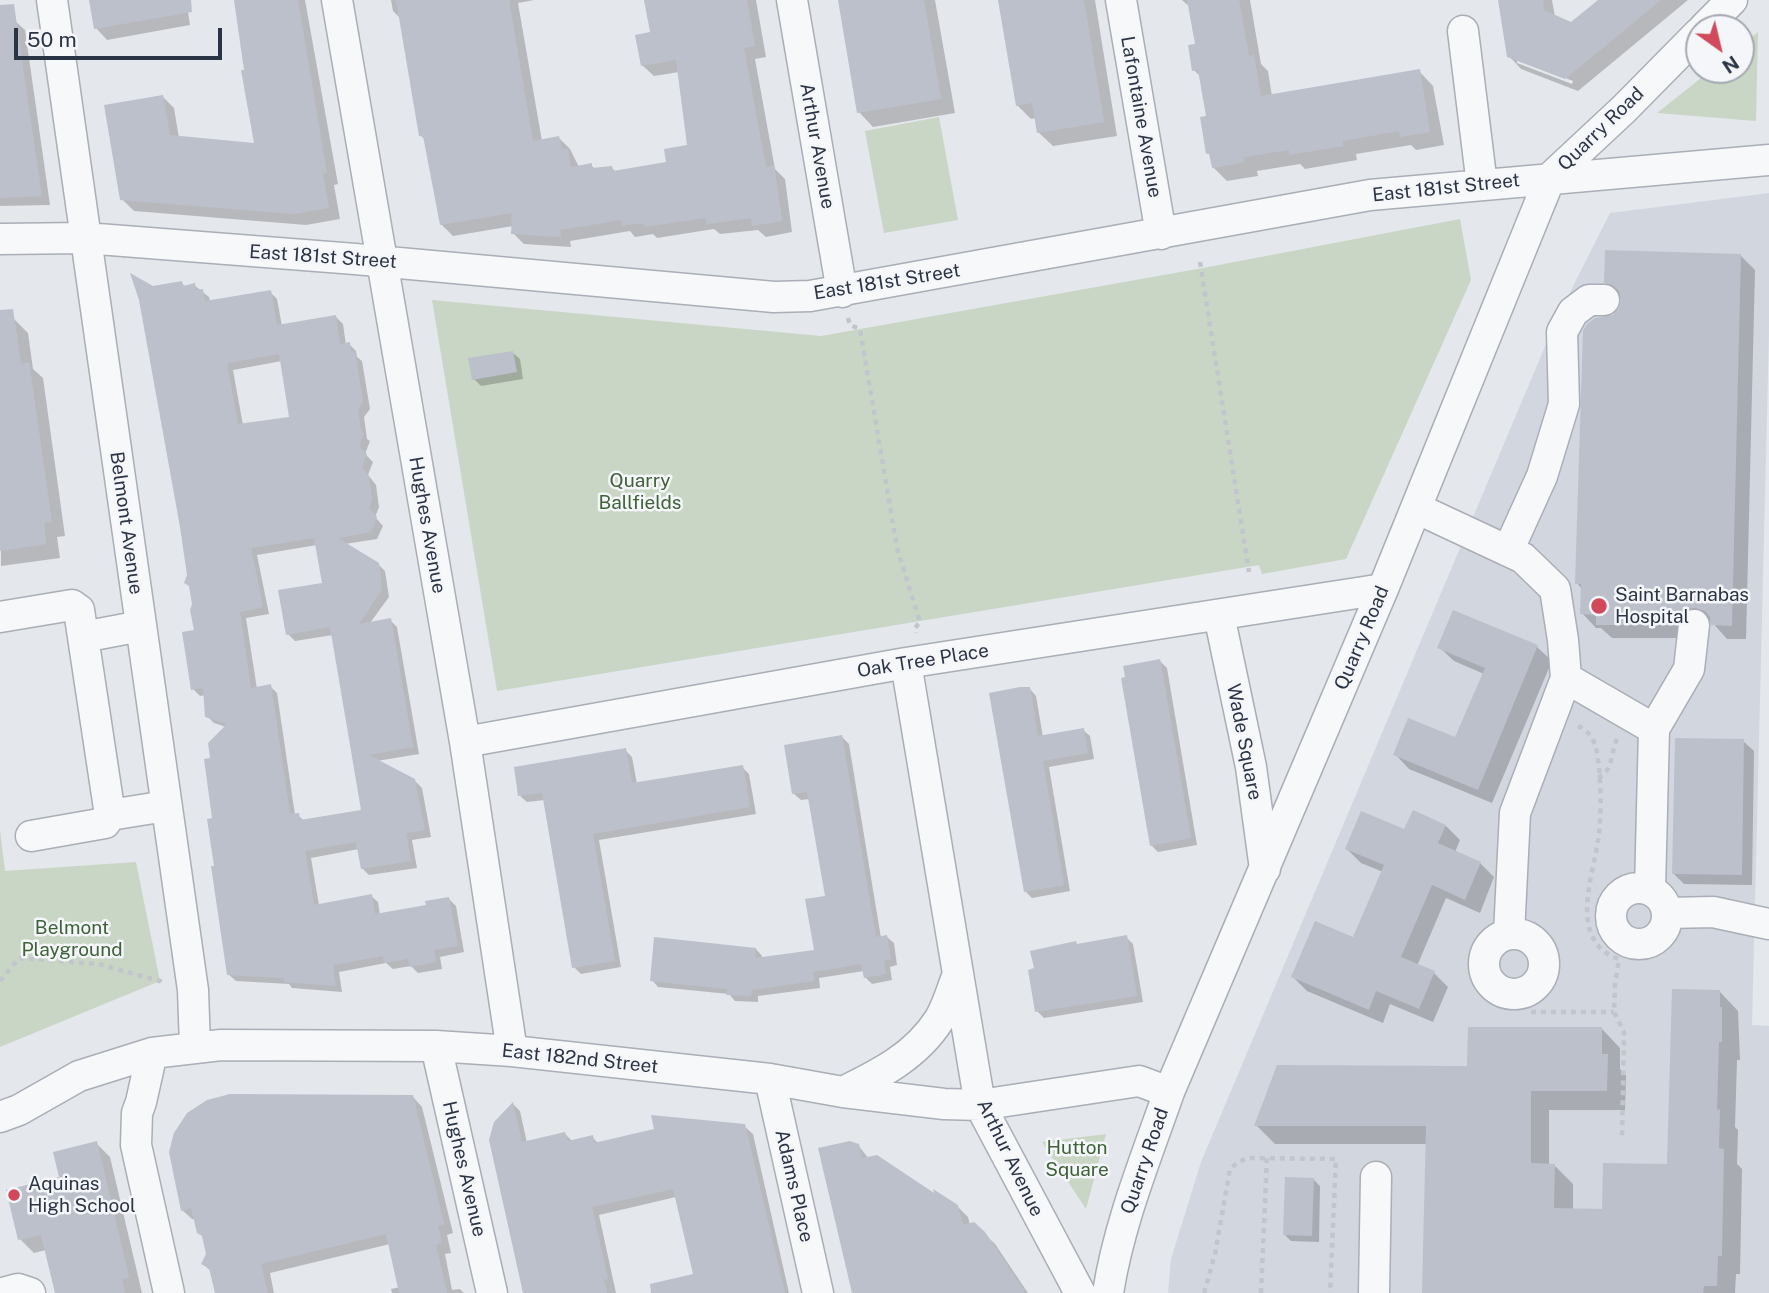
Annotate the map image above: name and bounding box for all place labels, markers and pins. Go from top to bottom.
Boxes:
place label: Saint Barnabas Hospital [1615,584,1749,628]
marker: Saint Barnabas Hospital [1589,596,1609,616]
place label: Aquinas High School [28,1173,136,1217]
marker: Aquinas High School [6,1187,22,1203]

